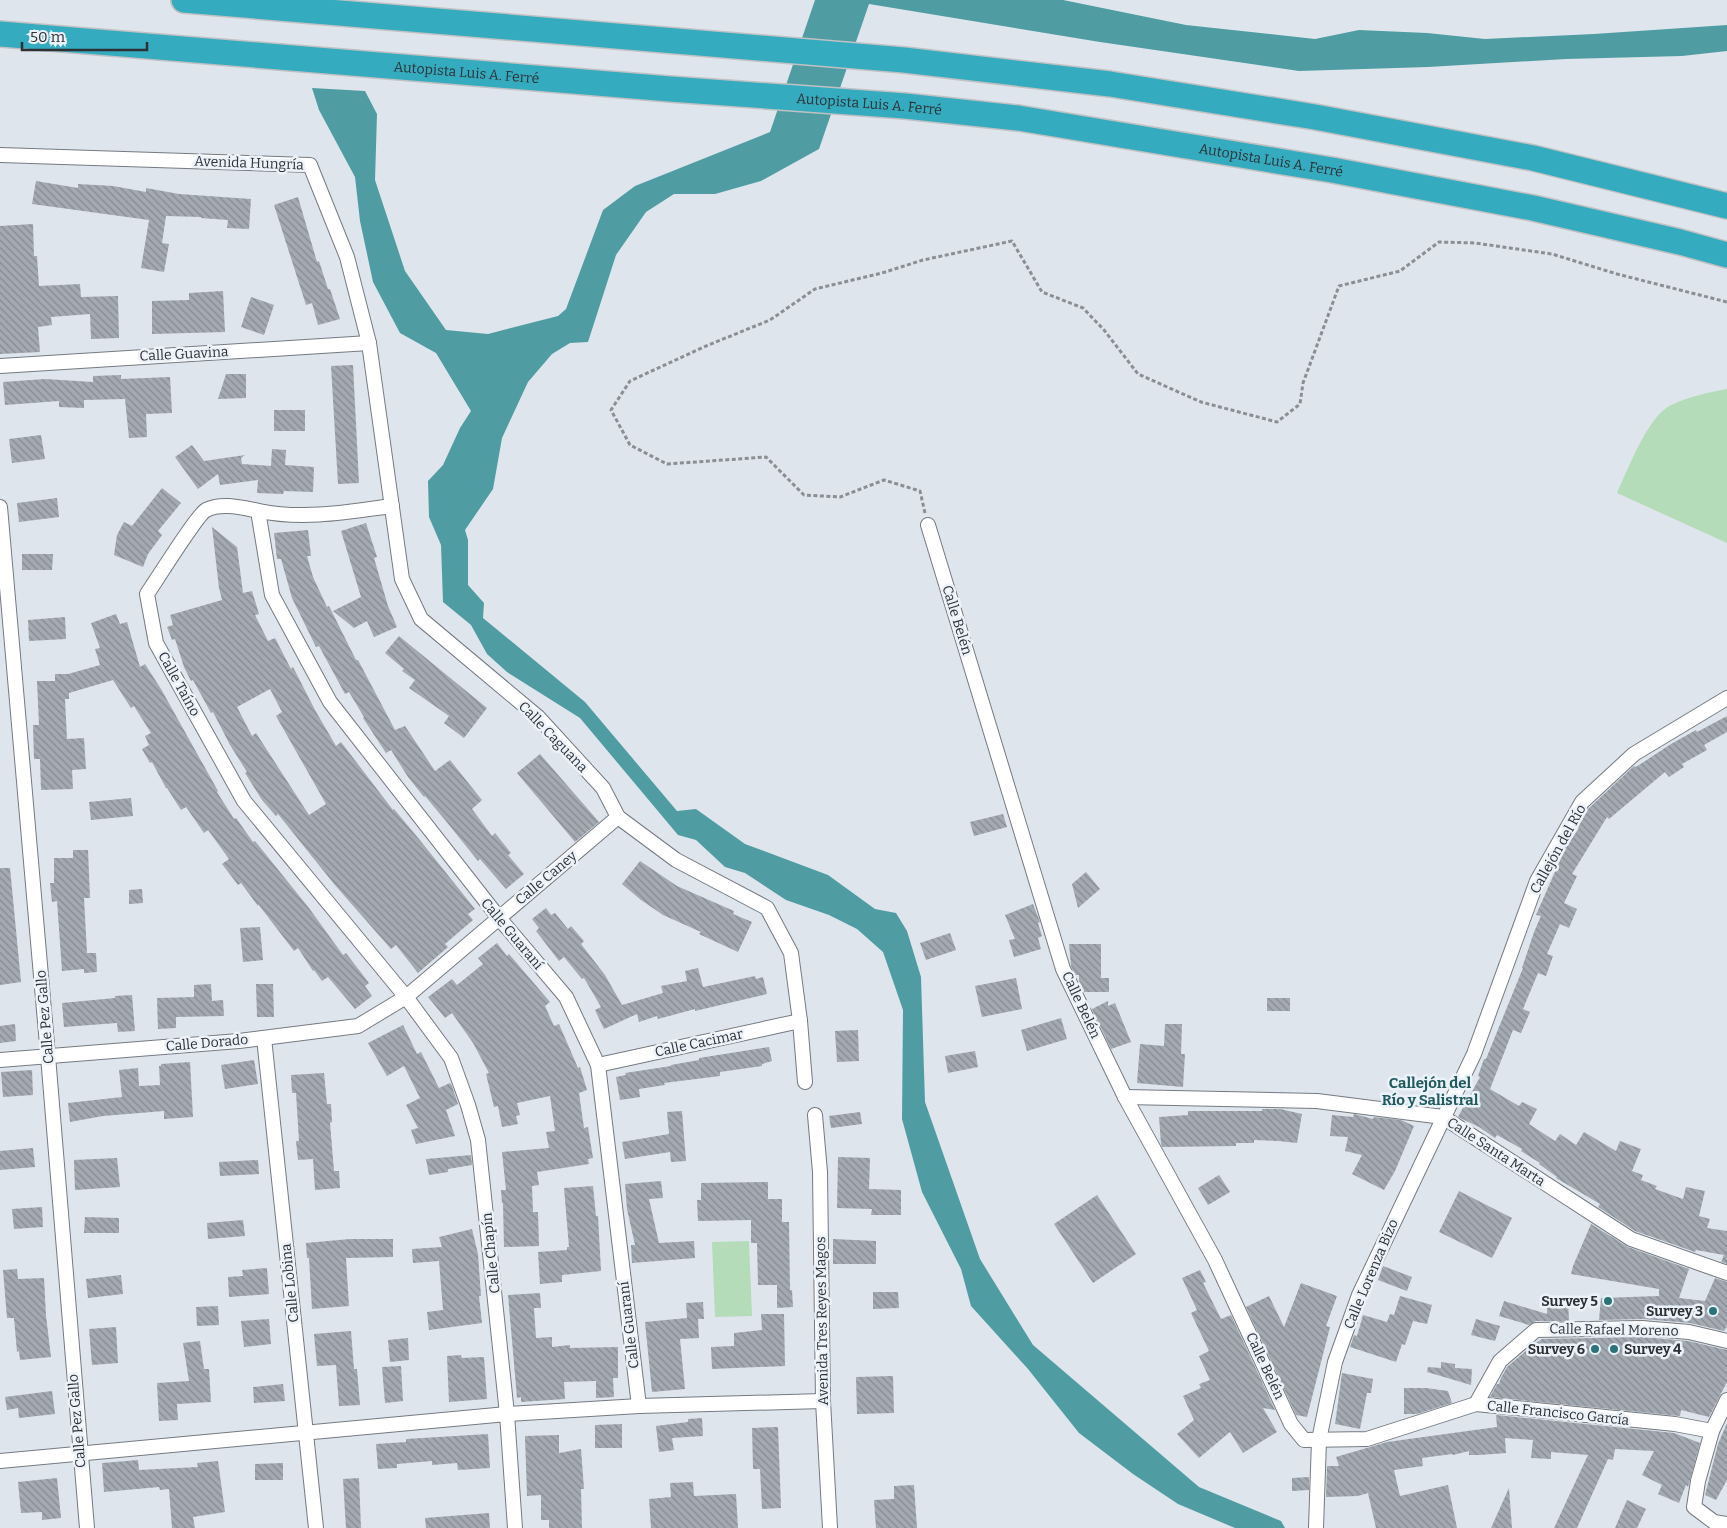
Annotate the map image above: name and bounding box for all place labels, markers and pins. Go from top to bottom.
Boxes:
place label: Survey 5 [1541,1293,1598,1310]
marker: Survey 5 [1602,1295,1614,1307]
place label: Survey 3 [1646,1303,1703,1320]
marker: Survey 3 [1707,1305,1719,1317]
place label: Survey 6 [1528,1341,1585,1358]
place label: Survey 4 [1624,1341,1682,1358]
marker: Survey 6 [1589,1343,1601,1355]
marker: Survey 4 [1608,1343,1620,1355]

